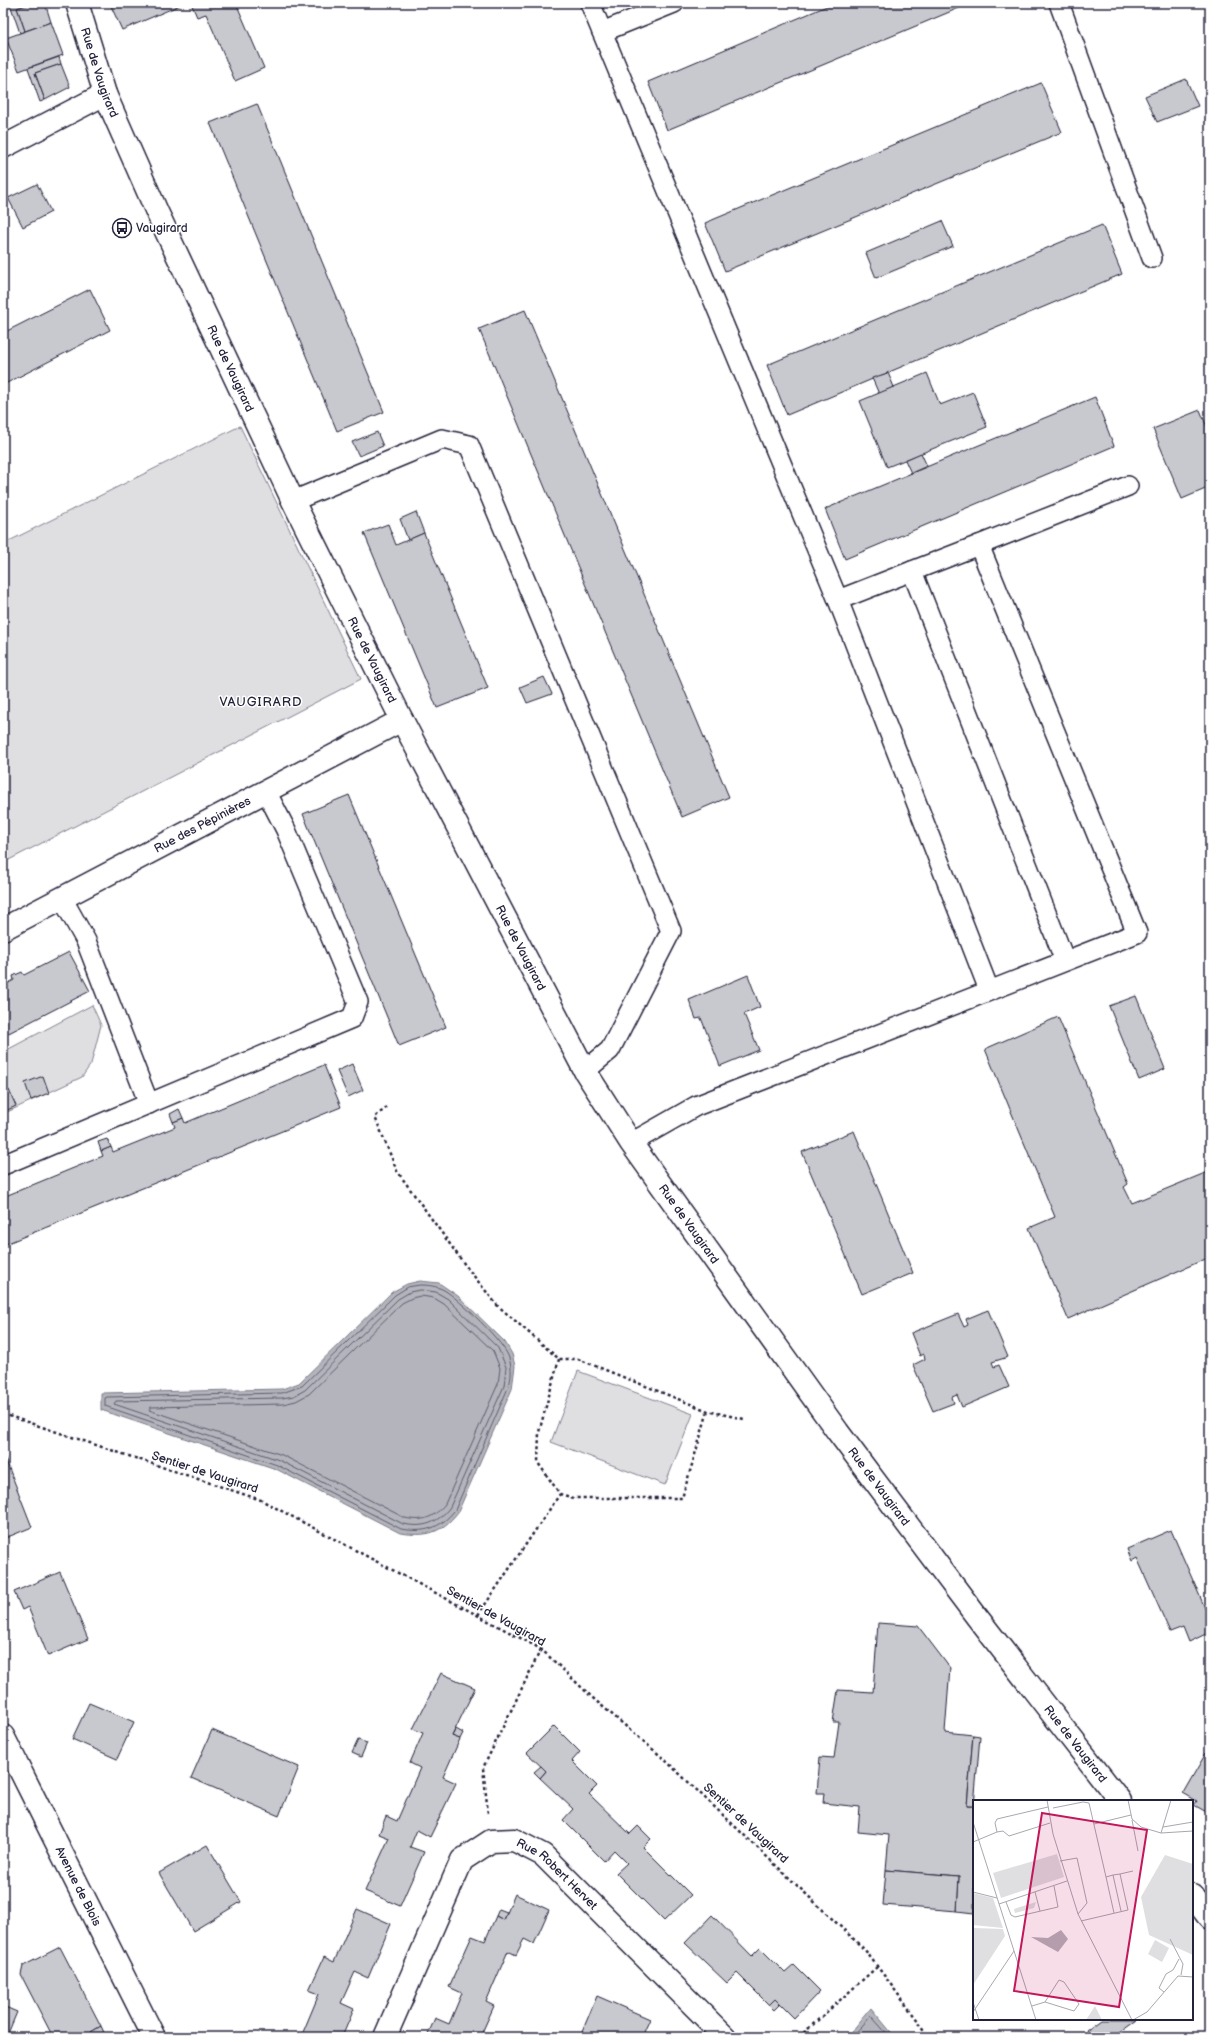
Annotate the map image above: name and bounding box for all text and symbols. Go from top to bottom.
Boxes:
street label: Rue de Vaugirard [77,26,121,120]
bus stop icon: Vaugirard [111,217,133,239]
place label: Vaugirard [136,221,188,236]
street label: Rue de Vaugirard [203,323,257,414]
street label: Rue de Vaugirard [344,615,399,706]
district label: VAUGIRARD [220,694,302,710]
street label: Rue des Pépinières [152,794,253,856]
street label: Rue de Vaugirard [492,903,549,993]
street label: Rue de Vaugirard [655,1182,722,1267]
street label: Rue de Vaugirard [844,1445,913,1529]
street label: Sentier de Vaugirard [150,1448,260,1497]
street label: Sentier de Vaugirard [444,1583,548,1650]
street label: Rue de Vaugirard [1040,1702,1110,1786]
street label: Sentier de Vaugirard [700,1780,791,1867]
inset map [973,1800,1193,2020]
street label: Rue Robert Hervet [514,1836,601,1913]
street label: Avenue de Blois [52,1844,104,1929]

